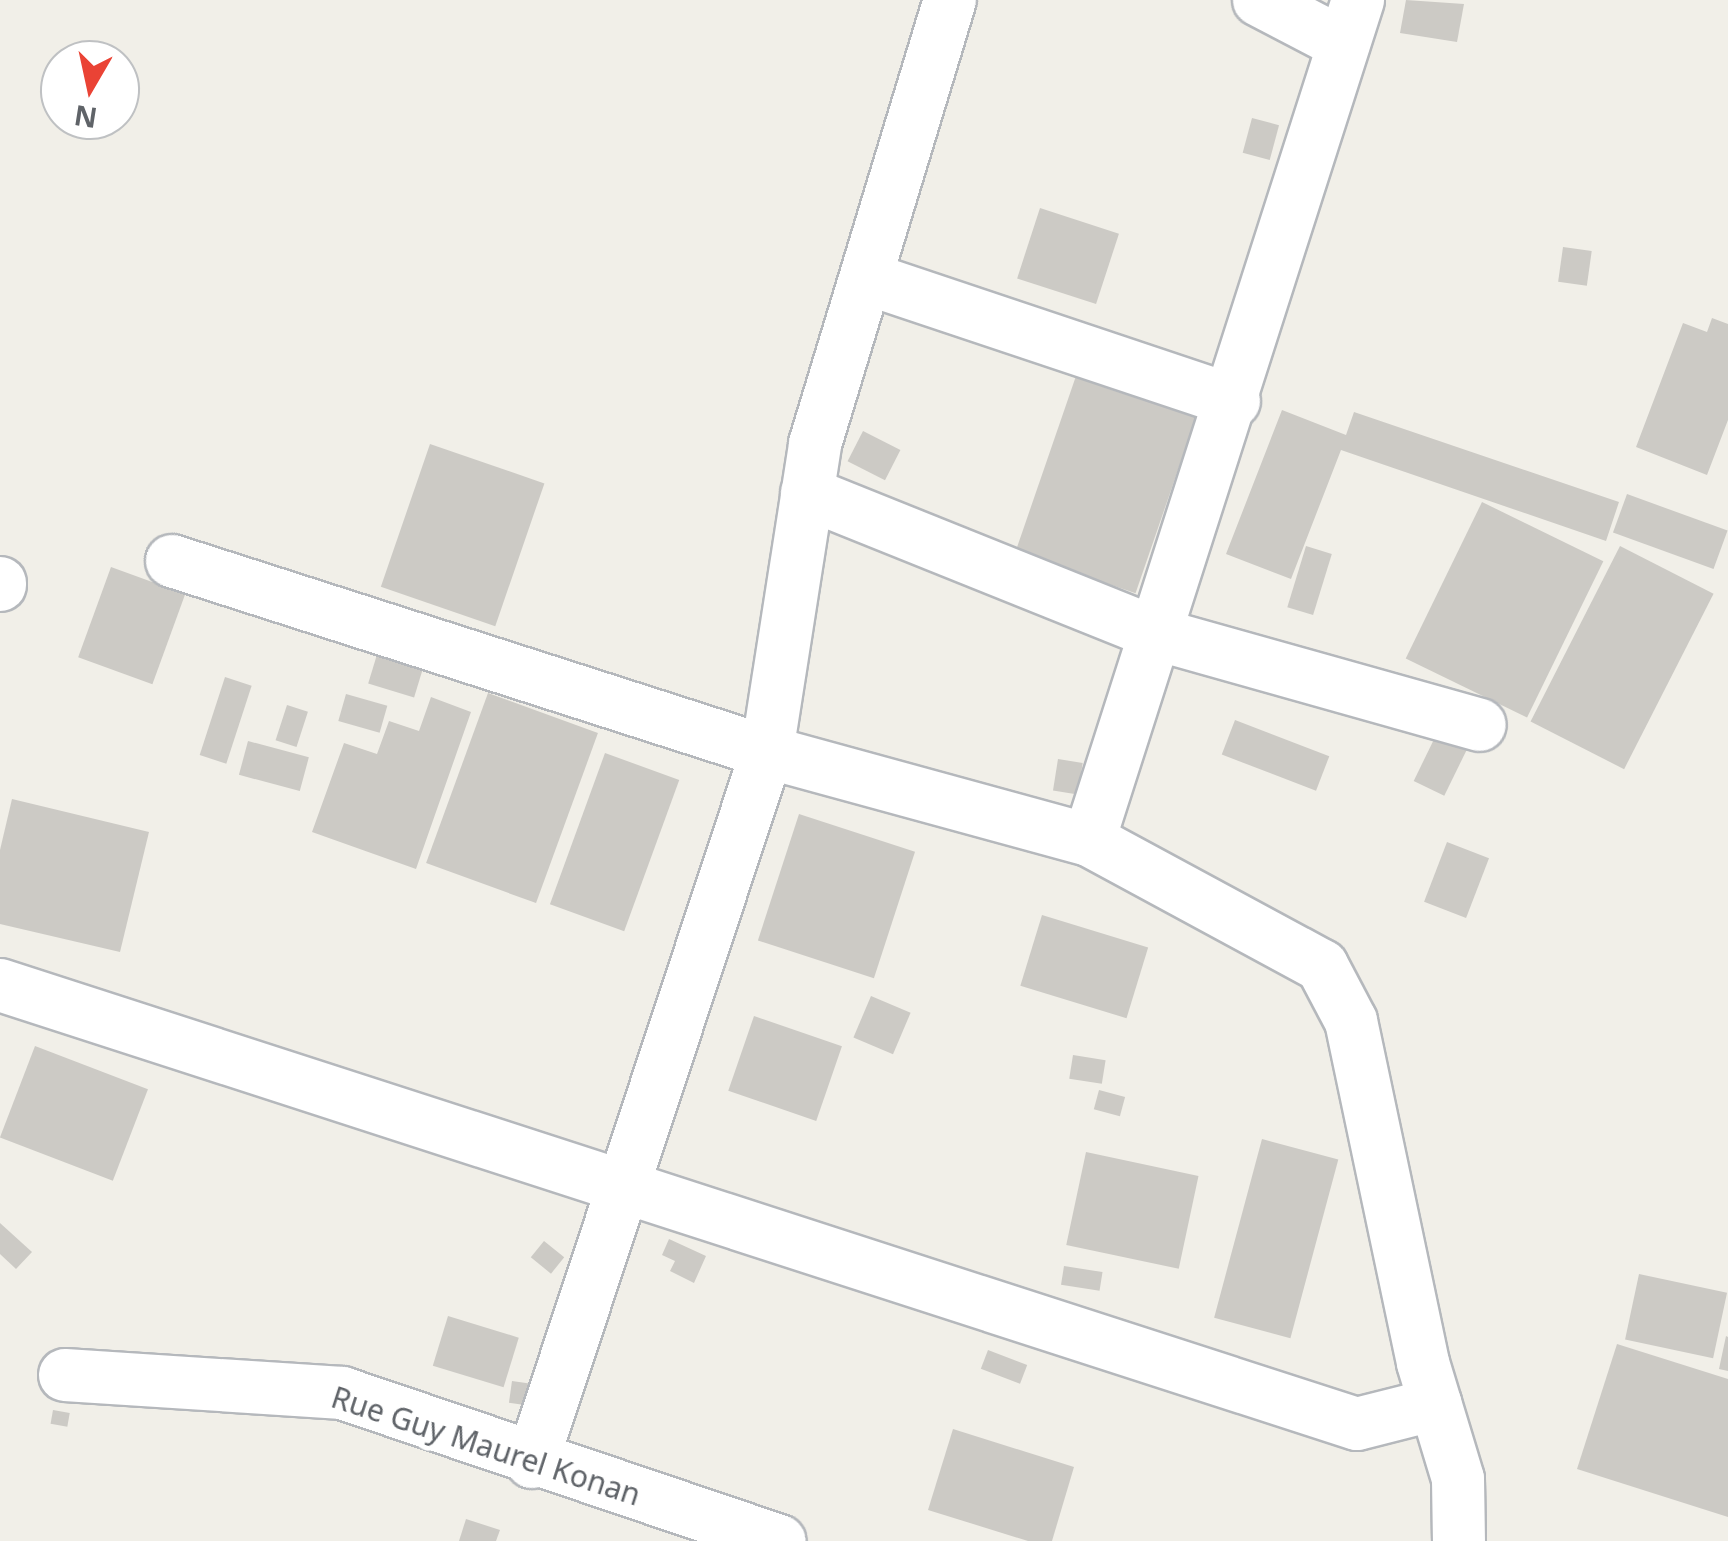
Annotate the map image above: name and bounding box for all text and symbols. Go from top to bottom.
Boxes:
north arrow [40,40,140,140]
text: N [71,97,100,138]
street label: Rue Guy Maurel Konan [327,1379,645,1513]

